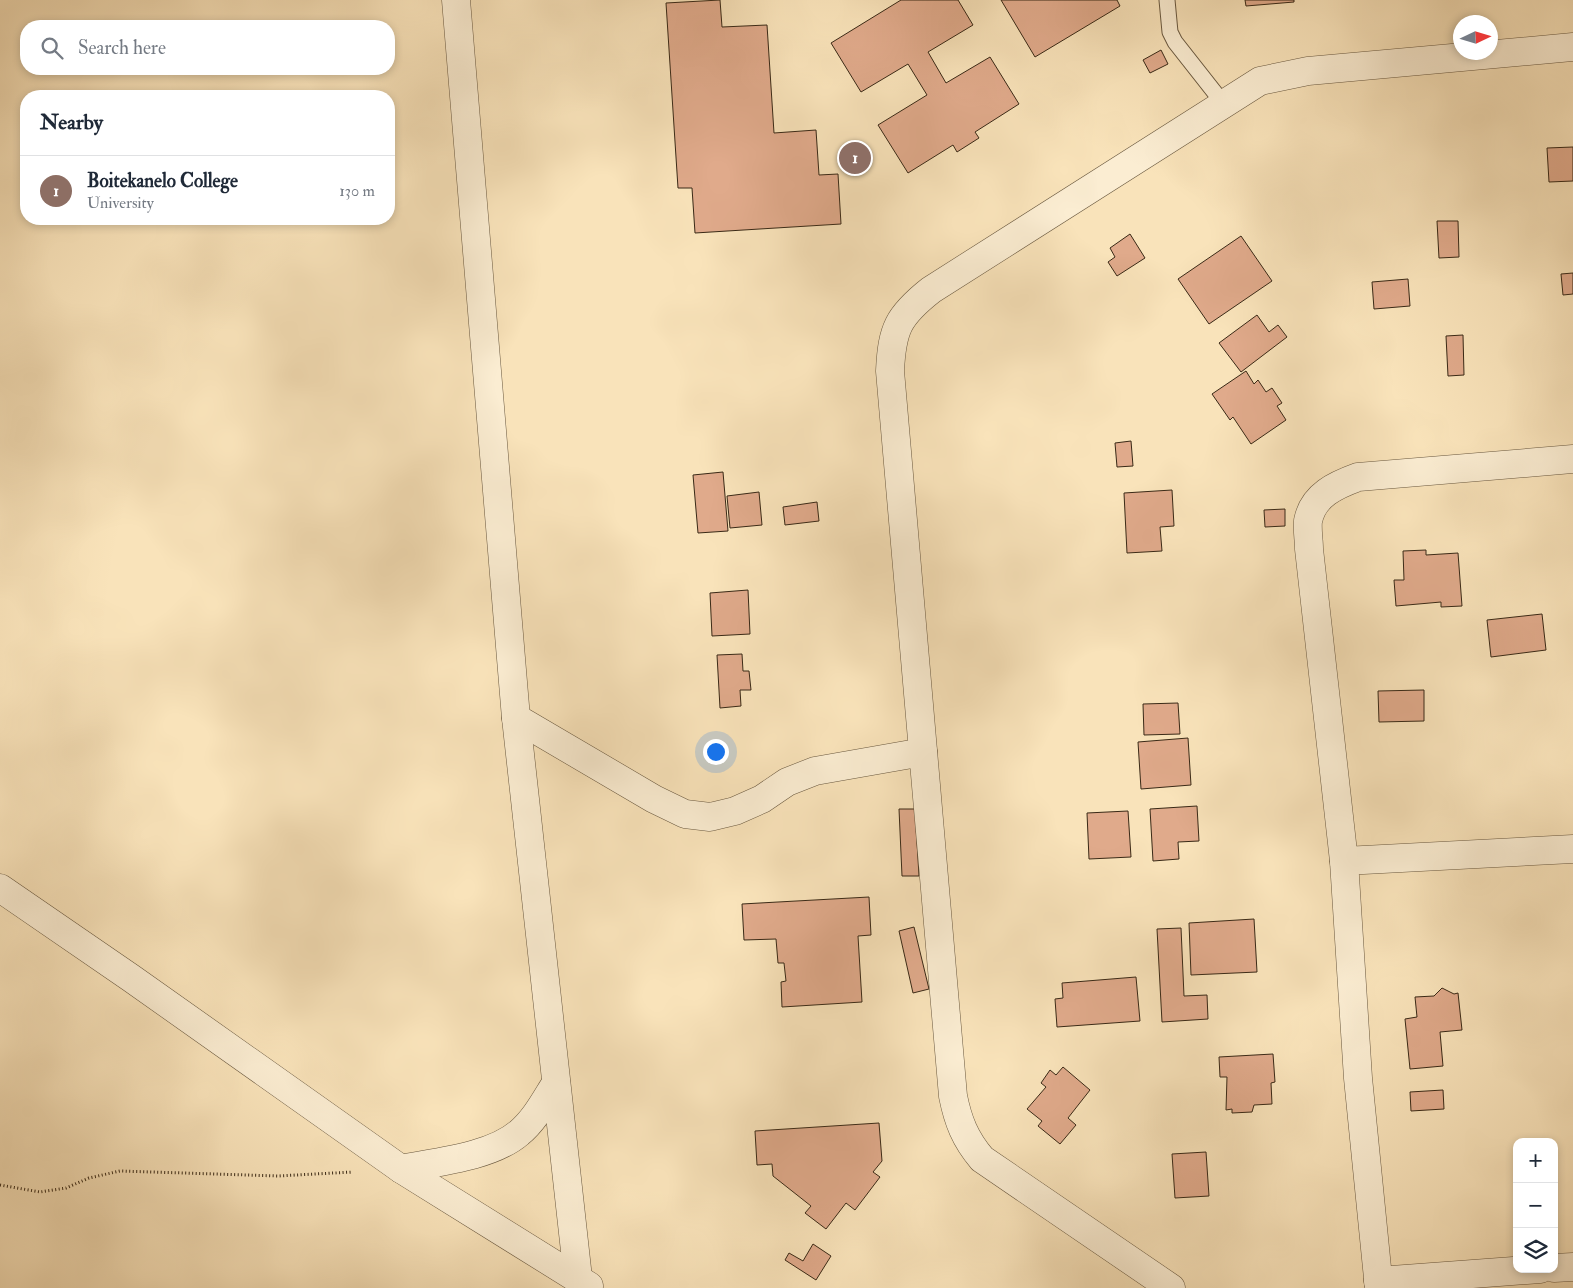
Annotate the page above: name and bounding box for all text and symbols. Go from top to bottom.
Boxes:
north arrow [1453,15,1498,60]
search box [20,20,395,75]
icon: search [38,34,66,62]
text: Search here [78,36,166,60]
text: Nearby [40,109,103,136]
pin: 1 [839,139,871,177]
text: Boitekanelo College [87,169,238,193]
text: 1 [53,181,59,201]
text: 130 m [339,181,375,201]
text: University [87,193,154,213]
your location [703,739,729,765]
map controls [1513,1138,1558,1273]
button: + [1513,1138,1558,1183]
button: − [1513,1183,1558,1228]
button: layers [1513,1228,1558,1273]

